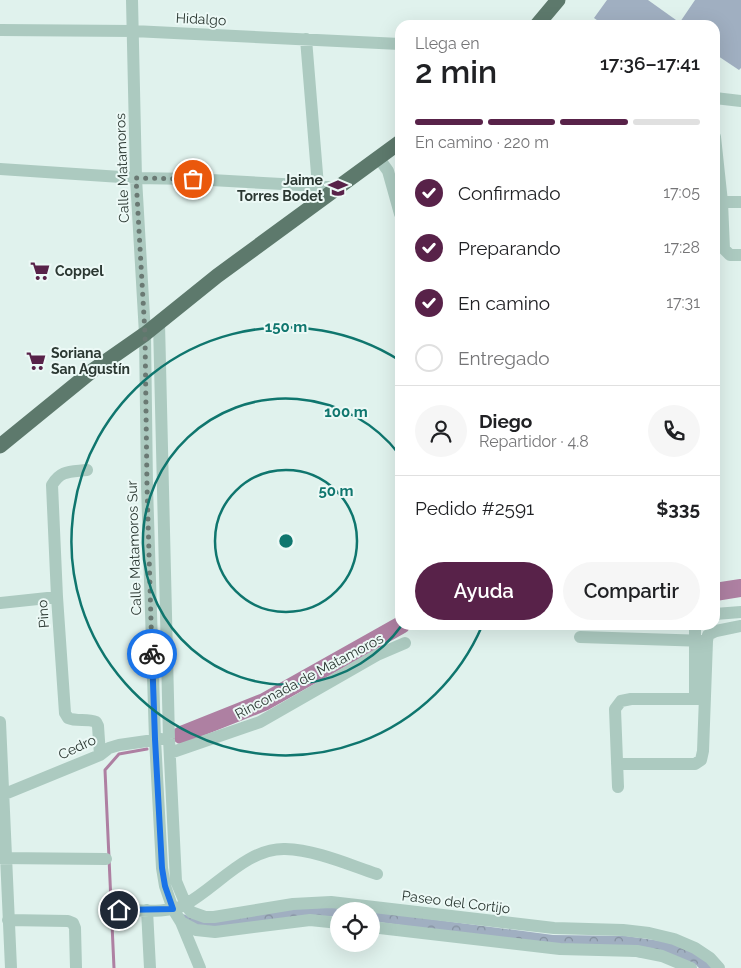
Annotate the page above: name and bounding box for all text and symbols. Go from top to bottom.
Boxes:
street label: Hidalgo [175,10,227,28]
text: Llega en [415,34,479,53]
text: 17:36–17:41 [600,52,700,74]
text: 2 min [415,53,497,90]
street label: Calle Matamoros [112,113,132,223]
text: En camino · 220 m [415,133,549,152]
pin [172,158,214,200]
icon: bag [179,165,207,193]
place label: Jaime Torres Bodet [237,172,324,204]
school or university icon: Jaime Torres Bodet [327,177,349,199]
icon: check [415,179,443,207]
text: Confirmado [458,182,561,204]
text: 17:05 [663,183,700,202]
icon: check [415,234,443,262]
text: Preparando [458,237,561,259]
text: 17:28 [664,238,700,257]
supermarket icon: Coppel [29,260,51,282]
place label: Coppel [55,263,104,279]
icon: check [415,289,443,317]
text: En camino [458,292,550,314]
text: 17:31 [666,293,700,312]
text: 150 m [265,318,307,336]
place label: Soriana San Agustín [51,345,130,377]
text: Entregado [458,347,550,369]
supermarket icon: Soriana San Agustín [25,350,47,372]
text: 100 m [324,403,368,421]
button: person [415,405,467,457]
button: phone [648,405,700,457]
text: Diego [479,410,532,432]
text: Repartidor · 4.8 [479,432,589,451]
street label: Calle Matamoros Sur [124,480,144,616]
text: 50 m [318,482,354,500]
text: Pedido #2591 [415,497,534,519]
text: $335 [656,497,700,519]
centre of rings [277,532,295,550]
button: Ayuda [415,562,553,620]
button: Compartir [563,562,700,620]
street label: Pino [34,599,52,629]
courier [127,629,177,679]
street label: Rinconada de Matamoros [232,630,386,722]
icon: bike [138,640,166,668]
street label: Cedro [56,731,98,763]
street label: Paseo del Cortijo [401,887,511,917]
pin [98,889,140,931]
icon: home [105,896,133,924]
map controls [330,902,380,952]
button: locate [330,902,380,952]

